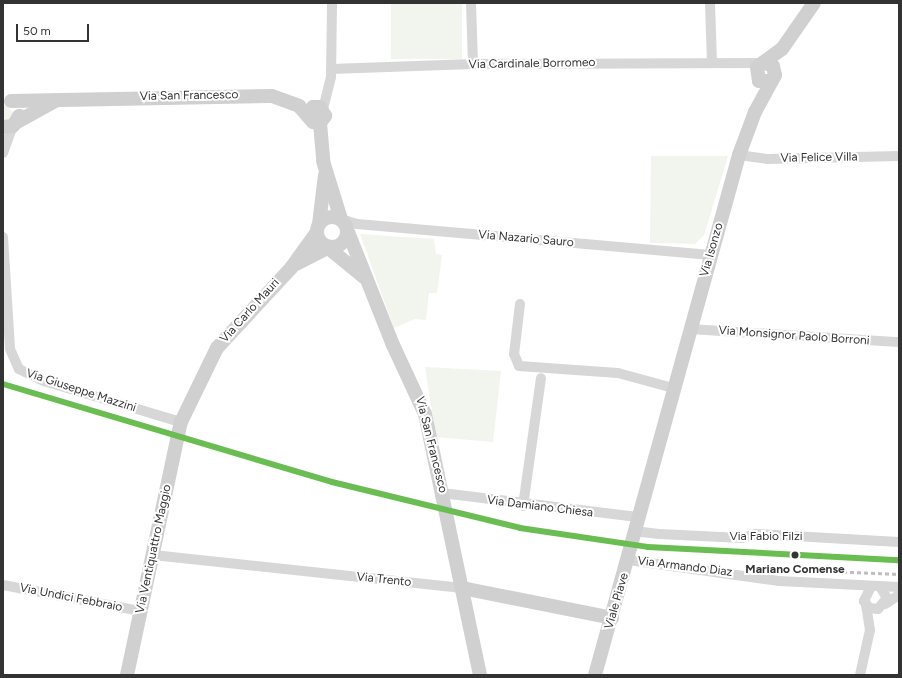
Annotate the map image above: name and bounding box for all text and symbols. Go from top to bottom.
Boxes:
scale bar [18,16,91,42]
text: 50 m [23,24,51,38]
street label: Via Cardinale Borromeo [468,56,596,72]
street label: Via San Francesco [140,88,238,104]
street label: Via Felice Villa [780,150,858,166]
street label: Via Isonzo [697,221,727,279]
street label: Via Nazario Sauro [478,228,574,250]
street label: Via Carlo Mauri [217,276,283,346]
street label: Via Monsignor Paolo Borroni [718,324,870,348]
street label: Via Giuseppe Mazzini [24,366,138,416]
street label: Via San Francesco [412,395,450,495]
street label: Via Ventiquattro Maggio [133,483,175,615]
street label: Via Damiano Chiesa [486,493,594,521]
street label: Via Fabio Filzi [729,530,803,544]
marker: Mariano Comense [788,548,802,562]
street label: Via Armando Diaz [637,554,733,580]
place label: Mariano Comense [745,563,845,577]
street label: Via Trento [356,570,412,590]
street label: Viale Piave [602,571,632,631]
street label: Via Undici Febbraio [18,581,124,615]

